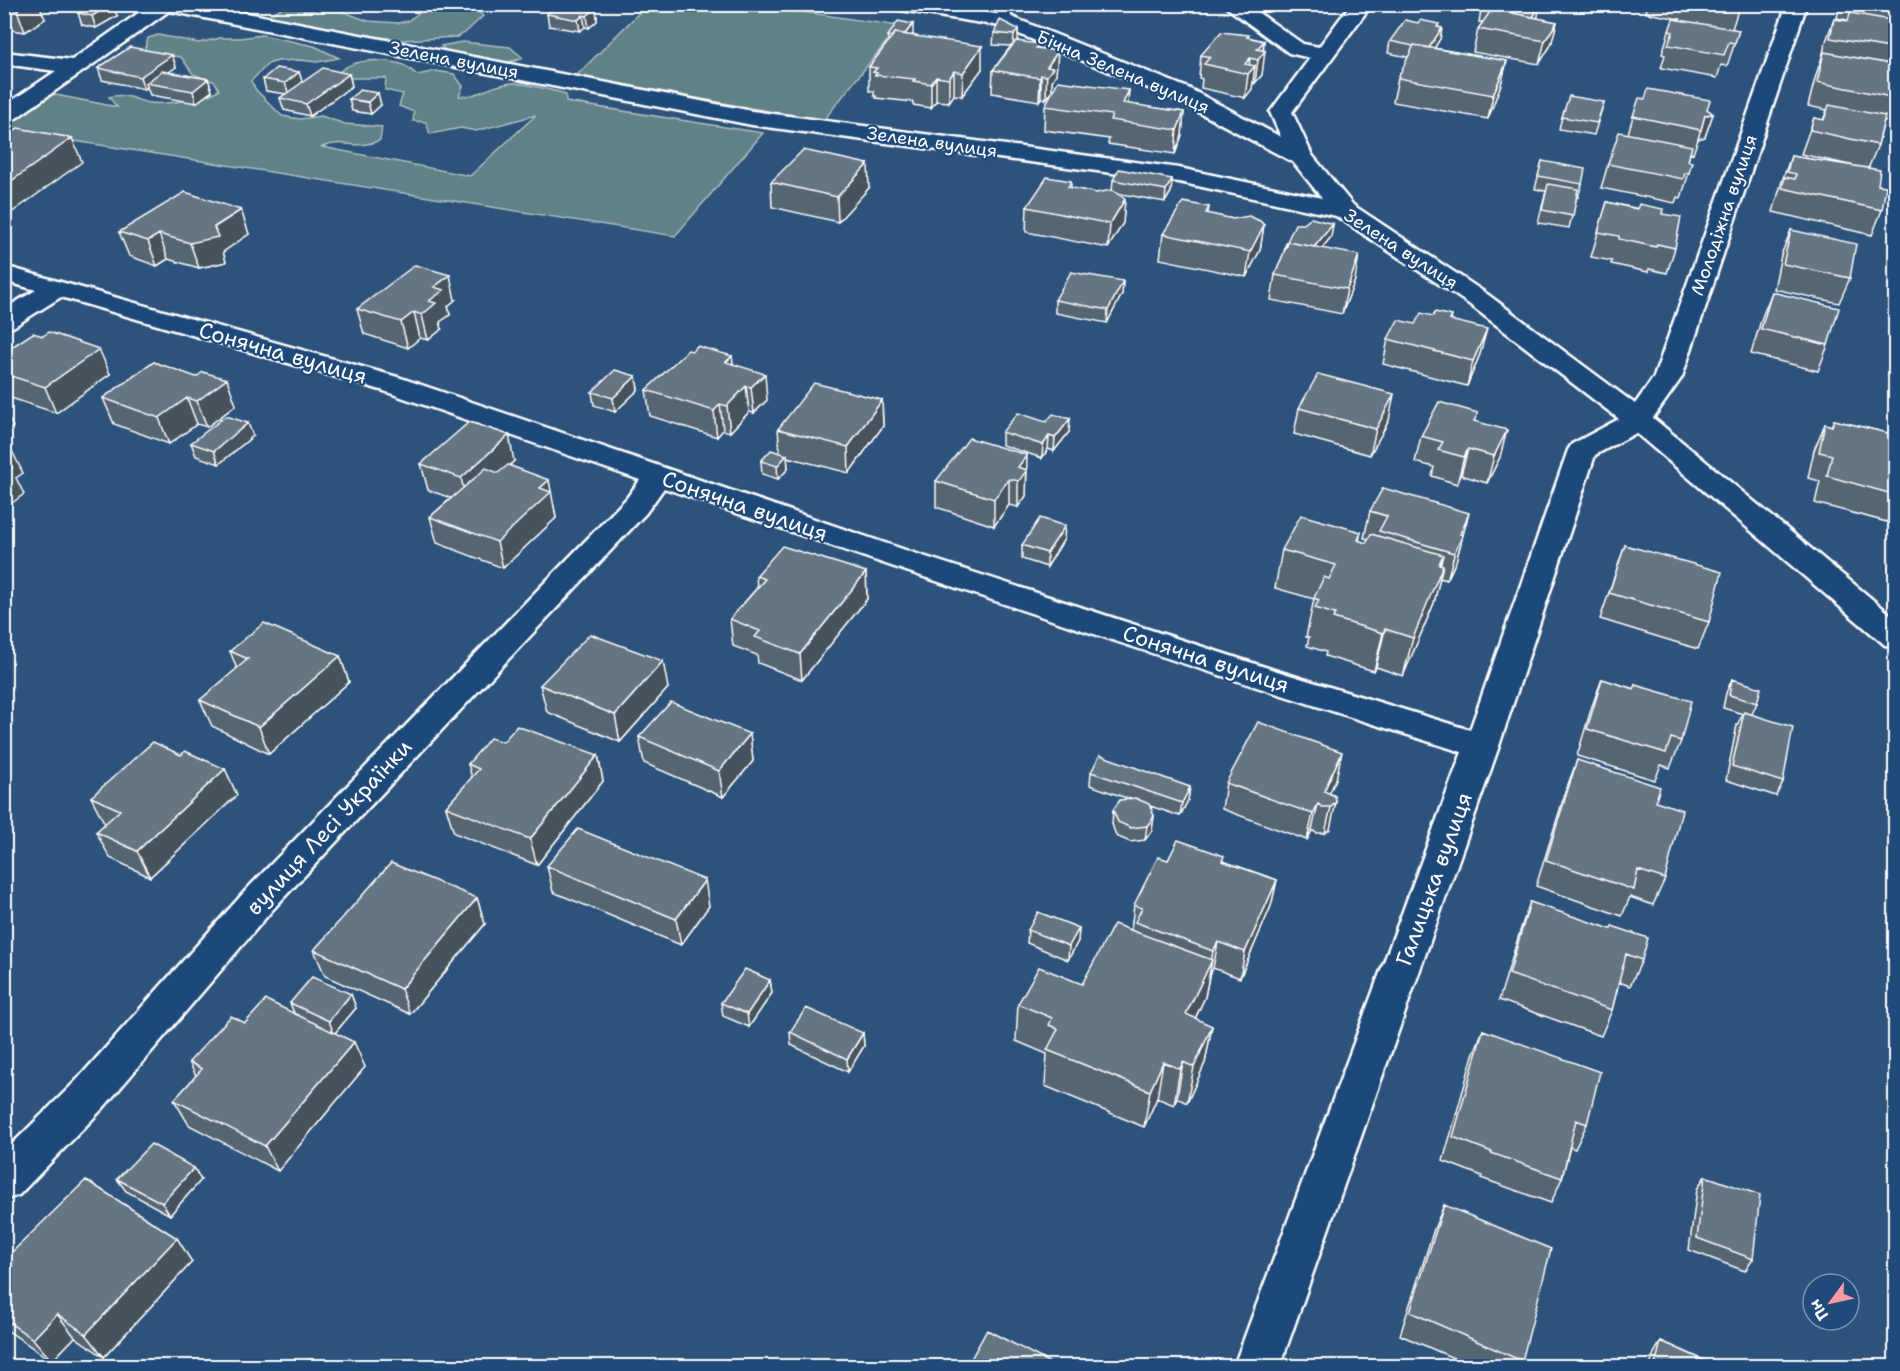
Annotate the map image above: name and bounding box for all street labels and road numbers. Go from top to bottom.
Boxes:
street label: Бічна Зелена вулиця [1033,25,1213,119]
street label: Зелена вулиця [387,36,521,84]
street label: Зелена вулиця [865,121,999,163]
street label: Молодіжна вулиця [1685,131,1763,299]
street label: Зелена вулиця [1339,203,1463,295]
street label: Сонячна вулиця [196,315,370,391]
street label: Сонячна вулиця [658,464,832,548]
street label: Сонячна вулиця [1119,618,1293,700]
street label: вулиця Лесі Українки [240,733,418,921]
street label: Галицька вулиця [1389,788,1479,970]

